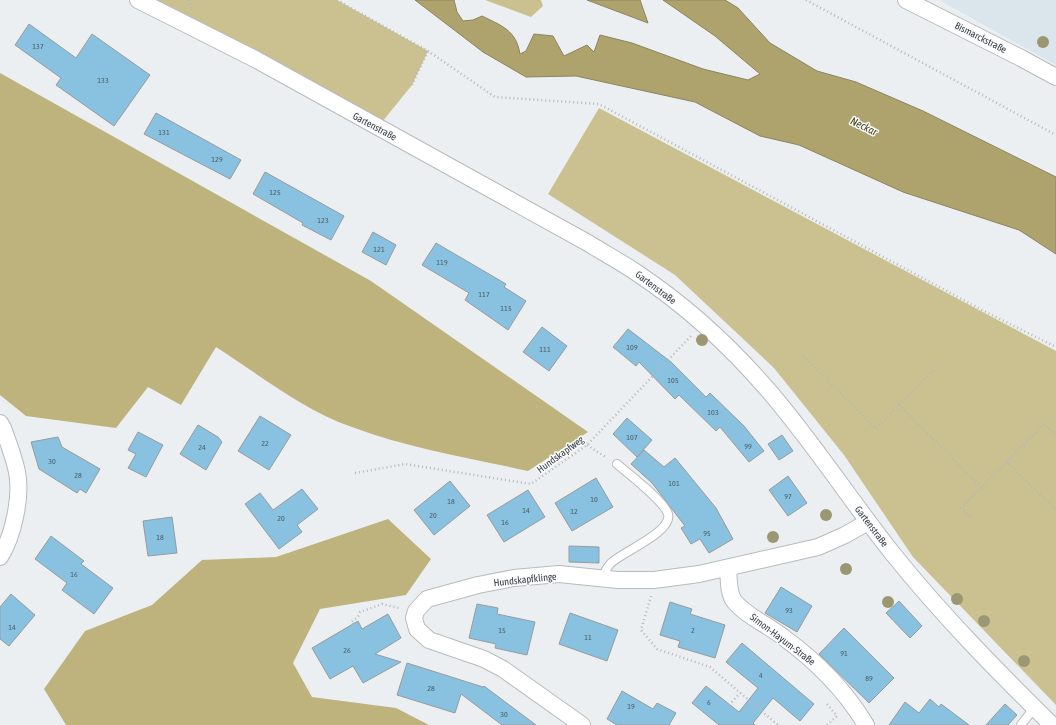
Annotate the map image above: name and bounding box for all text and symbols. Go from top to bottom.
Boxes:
street label: Bismarckstraße [953,20,1009,55]
house number: 137 [32,42,44,51]
house number: 133 [97,76,109,85]
street label: Gartenstraße [351,110,399,143]
water label: Neckar [849,114,880,138]
house number: 131 [158,128,170,137]
house number: 129 [211,155,223,164]
house number: 125 [269,188,281,197]
house number: 123 [317,216,329,225]
house number: 121 [373,245,385,254]
house number: 119 [436,258,448,267]
street label: Gartenstraße [633,269,679,307]
house number: 117 [478,290,490,299]
house number: 115 [500,304,512,313]
house number: 109 [626,343,638,352]
house number: 111 [539,345,551,354]
house number: 105 [667,376,679,385]
house number: 103 [707,408,719,417]
street label: Hundskapfweg [535,433,586,475]
house number: 107 [626,433,638,442]
house number: 22 [261,439,269,448]
house number: 99 [744,442,752,451]
house number: 24 [198,443,206,452]
house number: 30 [48,457,56,466]
house number: 28 [74,471,82,480]
house number: 101 [668,479,680,488]
house number: 97 [784,492,792,501]
house number: 10 [590,495,598,504]
house number: 18 [447,497,455,506]
street label: Gartenstraße [853,504,891,549]
house number: 14 [522,506,530,515]
house number: 12 [570,507,578,516]
house number: 20 [429,511,437,520]
house number: 20 [277,514,285,523]
house number: 16 [501,518,509,527]
house number: 95 [703,529,711,538]
house number: 18 [156,533,164,542]
house number: 16 [70,570,78,579]
street label: Hundskapfklinge [493,571,557,588]
house number: 93 [785,606,793,615]
street label: Simon-Hayum-Straße [748,611,818,668]
house number: 14 [8,623,16,632]
house number: 15 [498,626,506,635]
house number: 2 [691,626,695,635]
house number: 11 [584,633,592,642]
house number: 26 [343,646,351,655]
house number: 91 [840,649,848,658]
house number: 4 [759,671,763,680]
house number: 89 [865,674,873,683]
house number: 28 [427,684,435,693]
house number: 6 [707,698,711,707]
house number: 19 [627,702,635,711]
house number: 30 [500,710,508,719]

